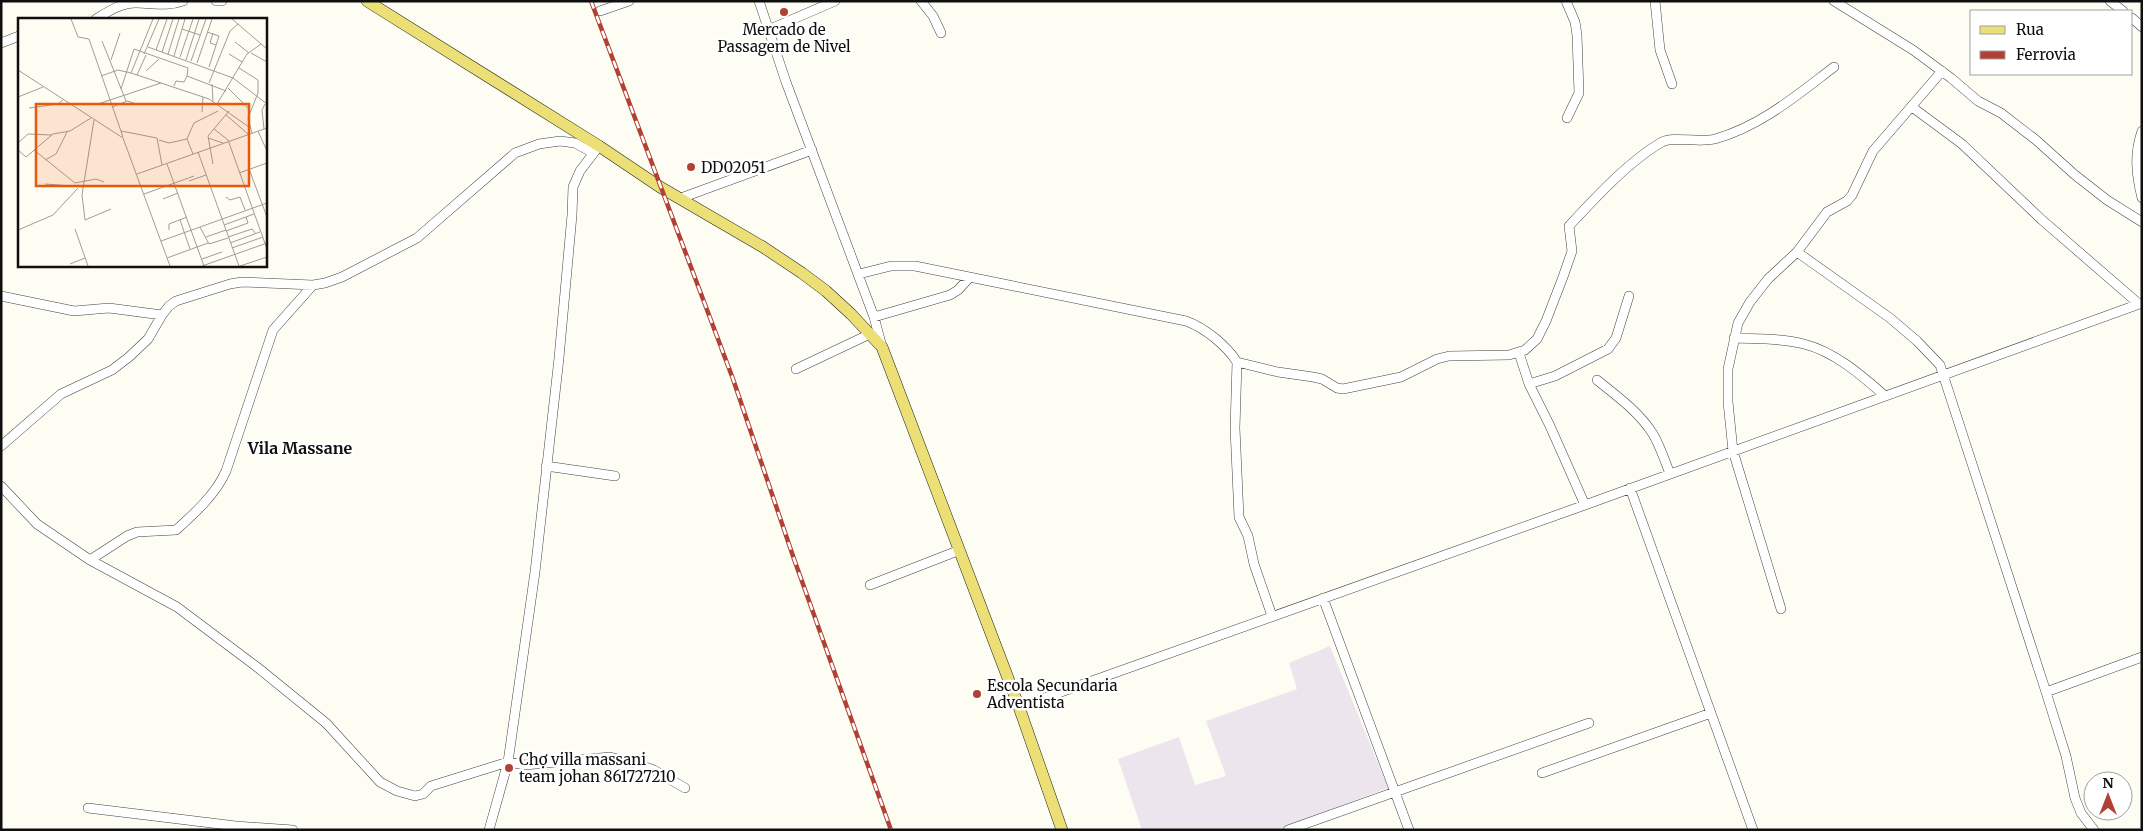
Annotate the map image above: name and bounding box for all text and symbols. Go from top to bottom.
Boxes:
marker: Mercado de Passagem de Nivel [778,6,790,18]
legend [1970,10,2133,75]
inset map [18,18,266,266]
place label: Mercado de Passagem de Nivel [717,20,851,56]
text: Rua [2016,20,2044,39]
text: Ferrovia [2016,45,2076,64]
place label: DD02051 [701,158,766,177]
marker: DD02051 [685,161,697,173]
district label: Vila Massane [247,438,353,458]
place label: Escola Secundaria Adventista [986,676,1117,712]
marker: Escola Secundaria Adventista [971,688,983,700]
place label: Chợ villa massani team johan 861727210 [519,750,676,786]
marker: Chợ villa massani team johan 861727210 [503,762,515,774]
north arrow [2083,771,2133,821]
text: N [2102,774,2114,792]

